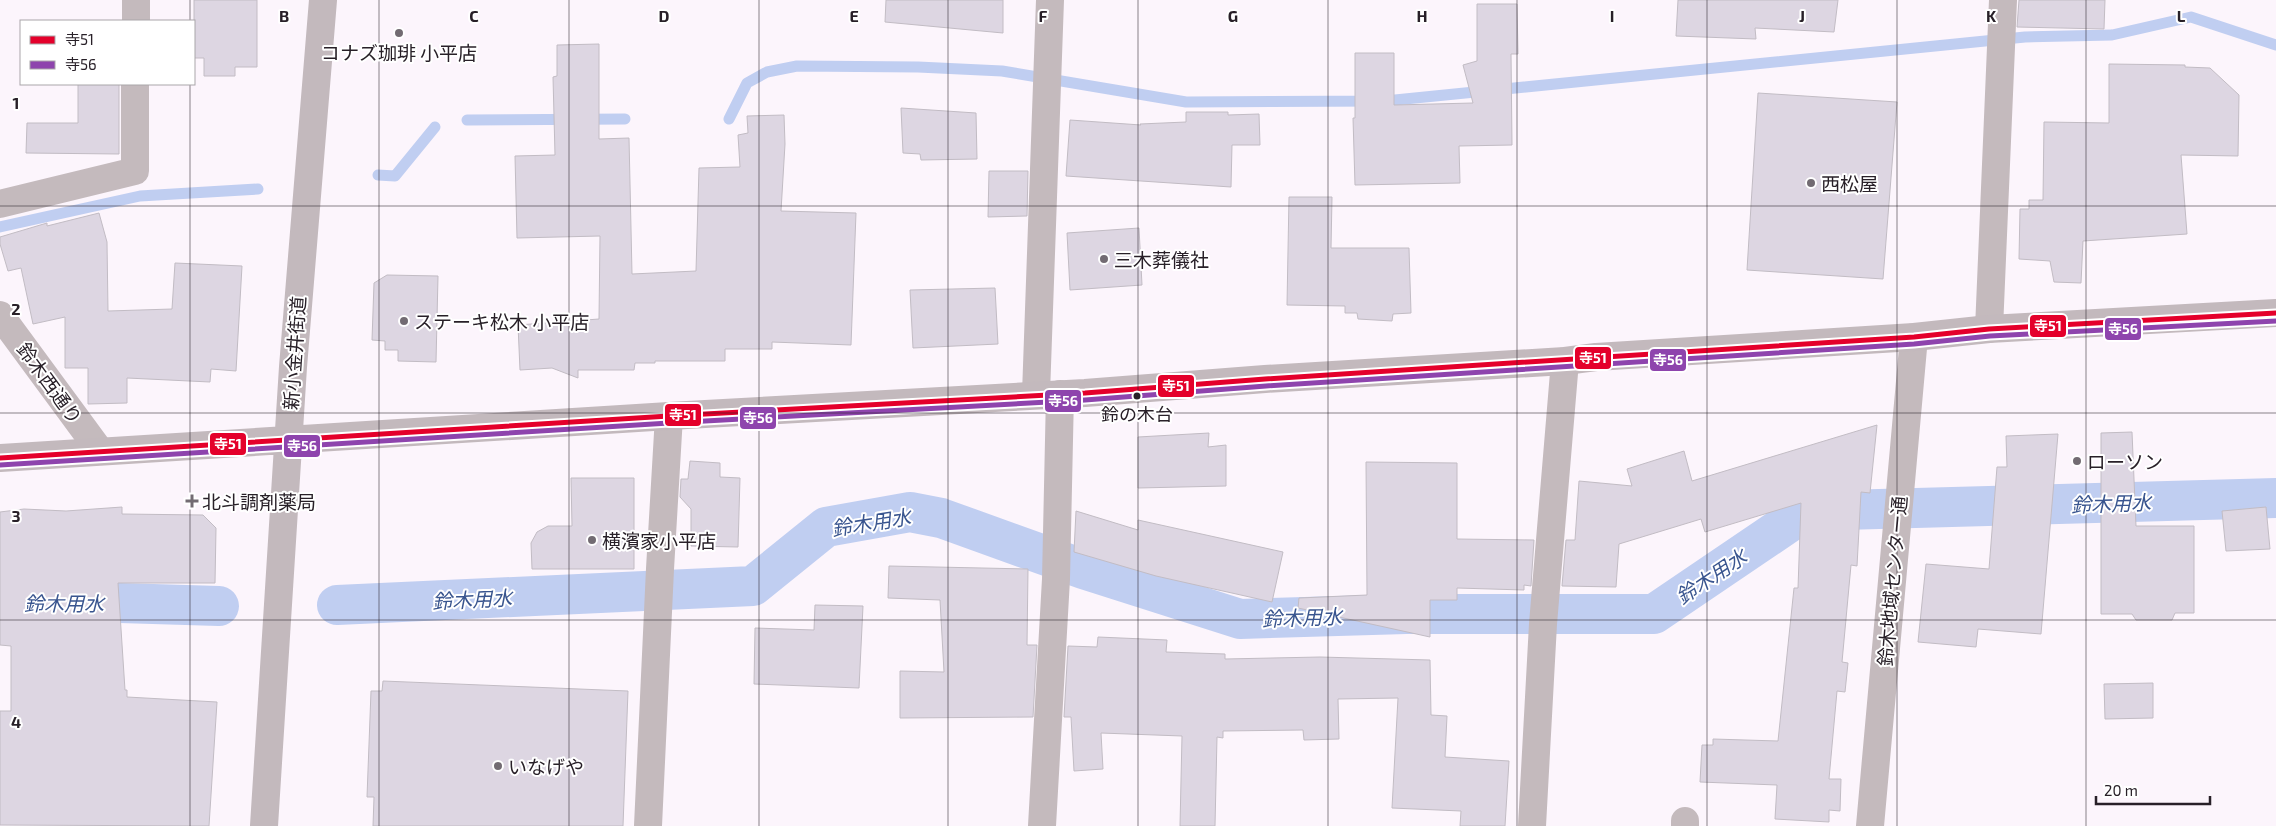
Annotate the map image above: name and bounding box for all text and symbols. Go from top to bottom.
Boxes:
text: B [279,6,289,25]
text: C [469,6,479,25]
text: D [659,6,670,25]
text: E [849,6,859,25]
text: F [1039,6,1048,25]
text: G [1228,6,1238,25]
text: H [1416,6,1428,25]
text: I [1610,6,1614,25]
text: J [1799,6,1805,25]
text: K [1986,6,1997,25]
text: L [2177,6,2186,25]
legend [20,20,195,85]
marker: コナズ珈琲 小平店 [393,27,405,39]
text: 寺51 [65,30,94,48]
place label: コナズ珈琲 小平店 [321,41,477,64]
text: 寺56 [65,55,97,73]
text: 1 [13,93,19,112]
place label: 西松屋 [1821,172,1878,195]
marker: 西松屋 [1805,177,1817,189]
place label: 三木葬儀社 [1114,248,1209,271]
marker: 三木葬儀社 [1098,253,1110,265]
street label: 新小金井街道 [279,295,309,411]
text: 2 [11,299,21,318]
place label: ステーキ松木 小平店 [414,310,589,333]
line badge: 寺51 [2029,314,2067,338]
marker: ステーキ松木 小平店 [398,315,410,327]
text: 寺51 [2034,317,2062,334]
line badge: 寺56 [2104,317,2142,341]
text: 寺56 [2108,320,2138,337]
street label: 鈴木西通り [13,338,87,428]
line badge: 寺51 [1574,346,1612,370]
line badge: 寺56 [1649,348,1687,372]
text: 寺51 [1579,349,1607,366]
text: 寺56 [1653,351,1683,368]
line badge: 寺51 [1157,374,1195,398]
text: 寺51 [1162,377,1190,394]
line badge: 寺56 [1044,389,1082,413]
marker: 鈴の木台 [1132,391,1142,401]
text: 寺56 [1048,392,1078,409]
line badge: 寺51 [664,403,702,427]
place label: 鈴の木台 [1101,403,1173,425]
text: 寺51 [669,406,697,423]
line badge: 寺56 [739,406,777,430]
text: 寺56 [743,409,773,426]
line badge: 寺51 [209,432,247,456]
line badge: 寺56 [283,434,321,458]
text: 寺51 [214,435,242,452]
text: 寺56 [287,437,317,454]
place label: ローソン [2087,450,2163,473]
marker: ローソン [2071,455,2083,467]
place label: 北斗調剤薬局 [202,490,316,513]
water label: 鈴木用水 [2071,490,2153,516]
marker: 北斗調剤薬局 [186,495,198,507]
street label: 鈴木地域センター通 [1873,495,1911,667]
water label: 鈴木用水 [830,504,914,540]
text: 3 [11,506,21,525]
place label: 横濱家小平店 [602,529,716,552]
marker: 横濱家小平店 [586,534,598,546]
water label: 鈴木用水 [1671,543,1753,608]
water label: 鈴木用水 [431,585,515,613]
water label: 鈴木用水 [24,591,106,615]
water label: 鈴木用水 [1262,604,1344,630]
text: 4 [11,712,21,731]
place label: いなげや [508,755,584,778]
marker: いなげや [492,760,504,772]
scale bar [2096,774,2210,806]
text: 20 m [2104,781,2138,799]

